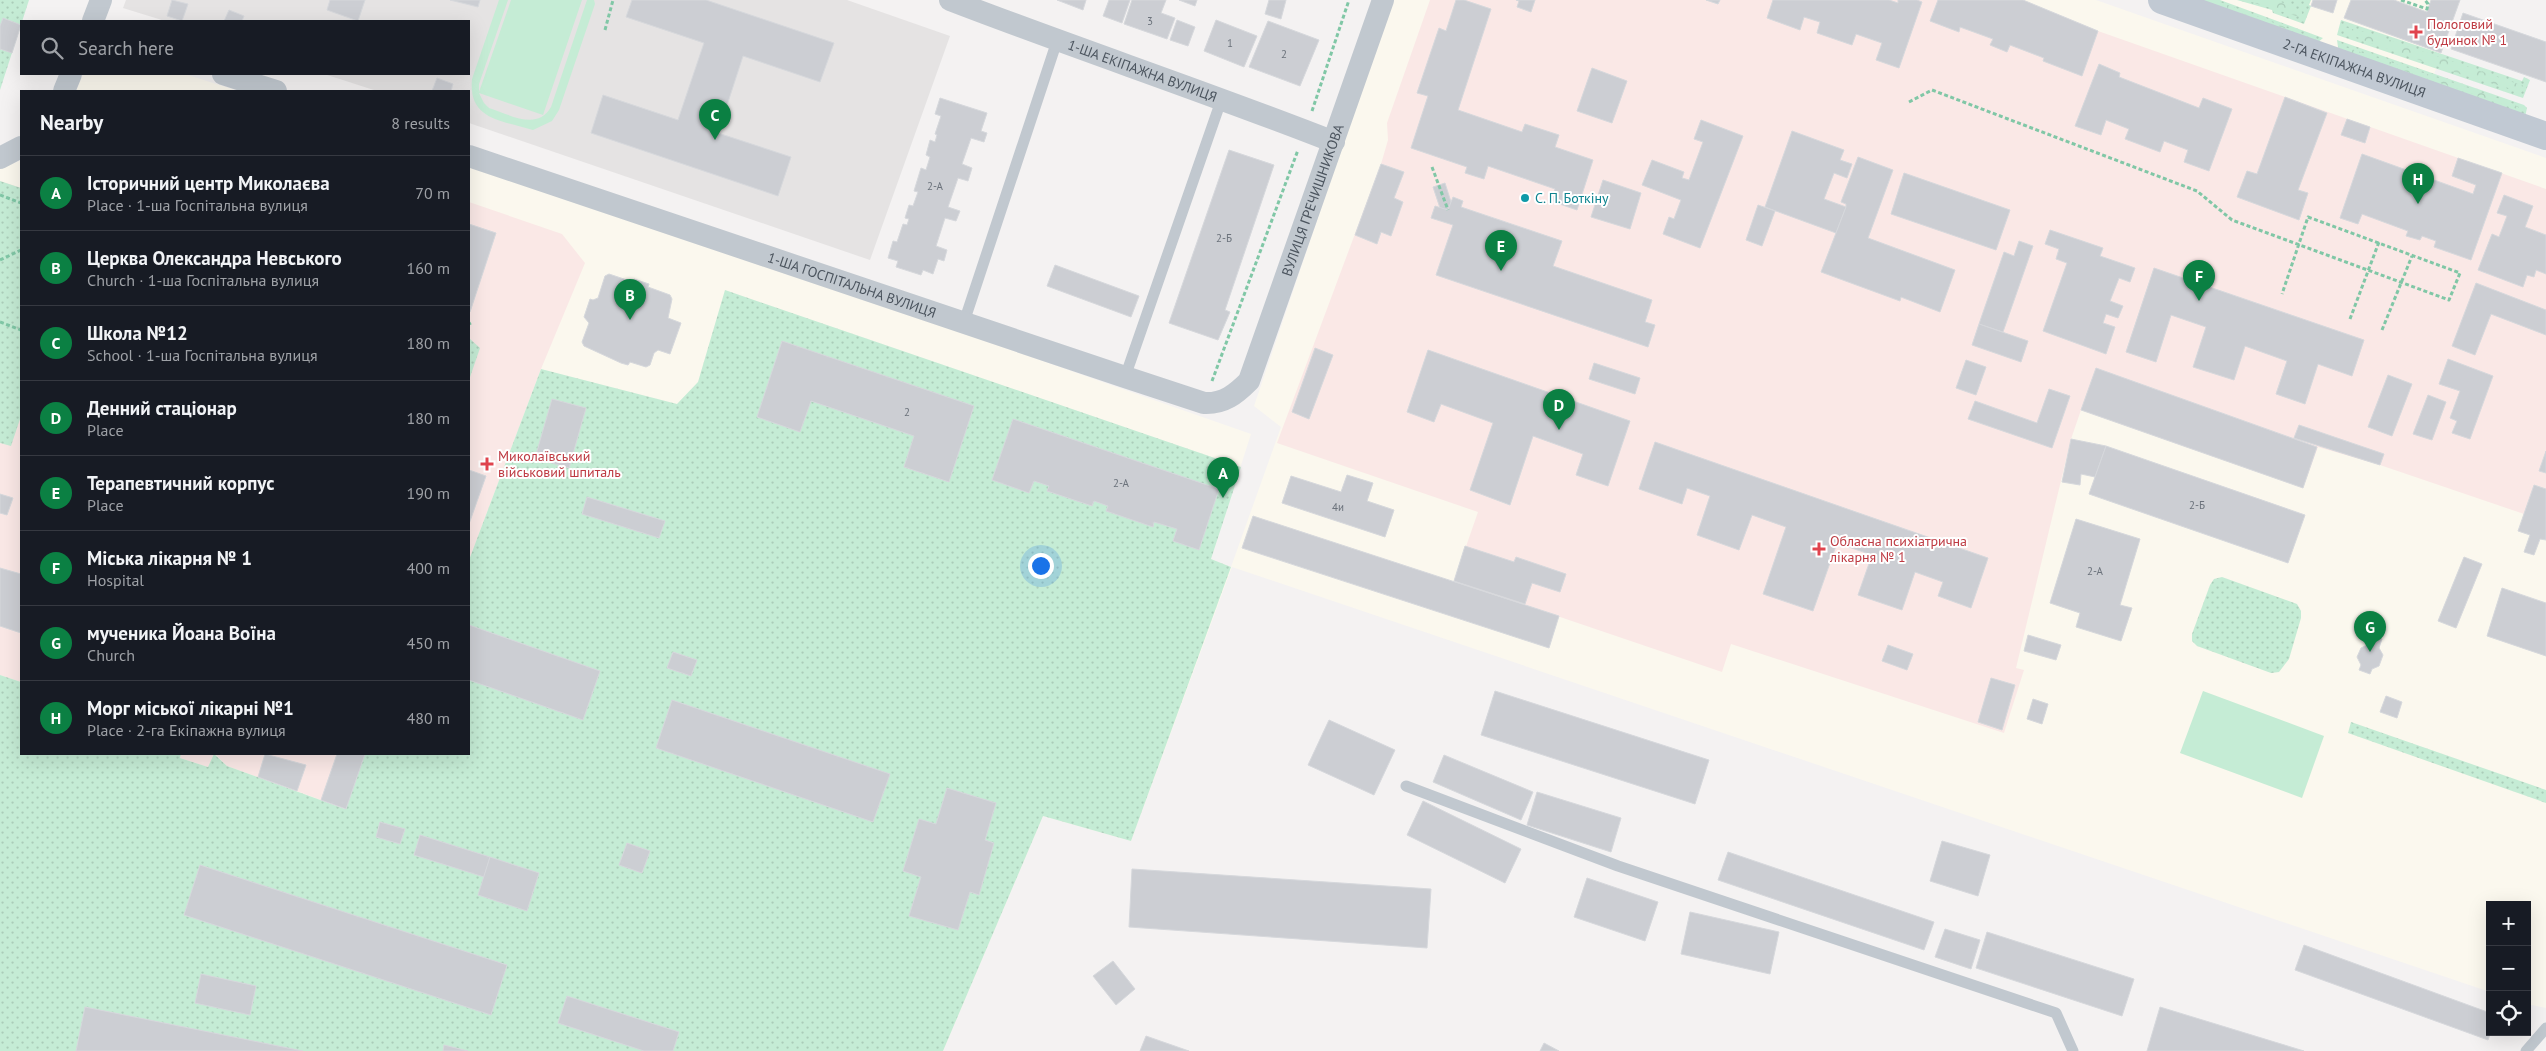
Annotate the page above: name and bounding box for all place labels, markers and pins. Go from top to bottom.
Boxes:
place label: Пологовий будинок № 1 [2427,15,2507,49]
marker: Пологовий будинок № 1 [2409,25,2423,39]
pin: C [699,99,731,140]
pin: H [2402,163,2434,204]
place label: С. П. Боткіну [1535,189,1609,207]
marker: С. П. Боткіну [1519,192,1531,204]
pin: E [1485,230,1517,271]
pin: F [2183,260,2215,301]
pin: B [614,279,646,320]
pin: D [1543,389,1575,430]
place label: Миколаївський військовий шпиталь [498,447,621,481]
marker: Миколаївський військовий шпиталь [480,457,494,471]
pin: A [1207,457,1239,498]
place label: Обласна психіатрична лікарня № 1 [1829,532,1967,566]
marker: Обласна психіатрична лікарня № 1 [1812,542,1826,556]
pin: G [2354,611,2386,652]

